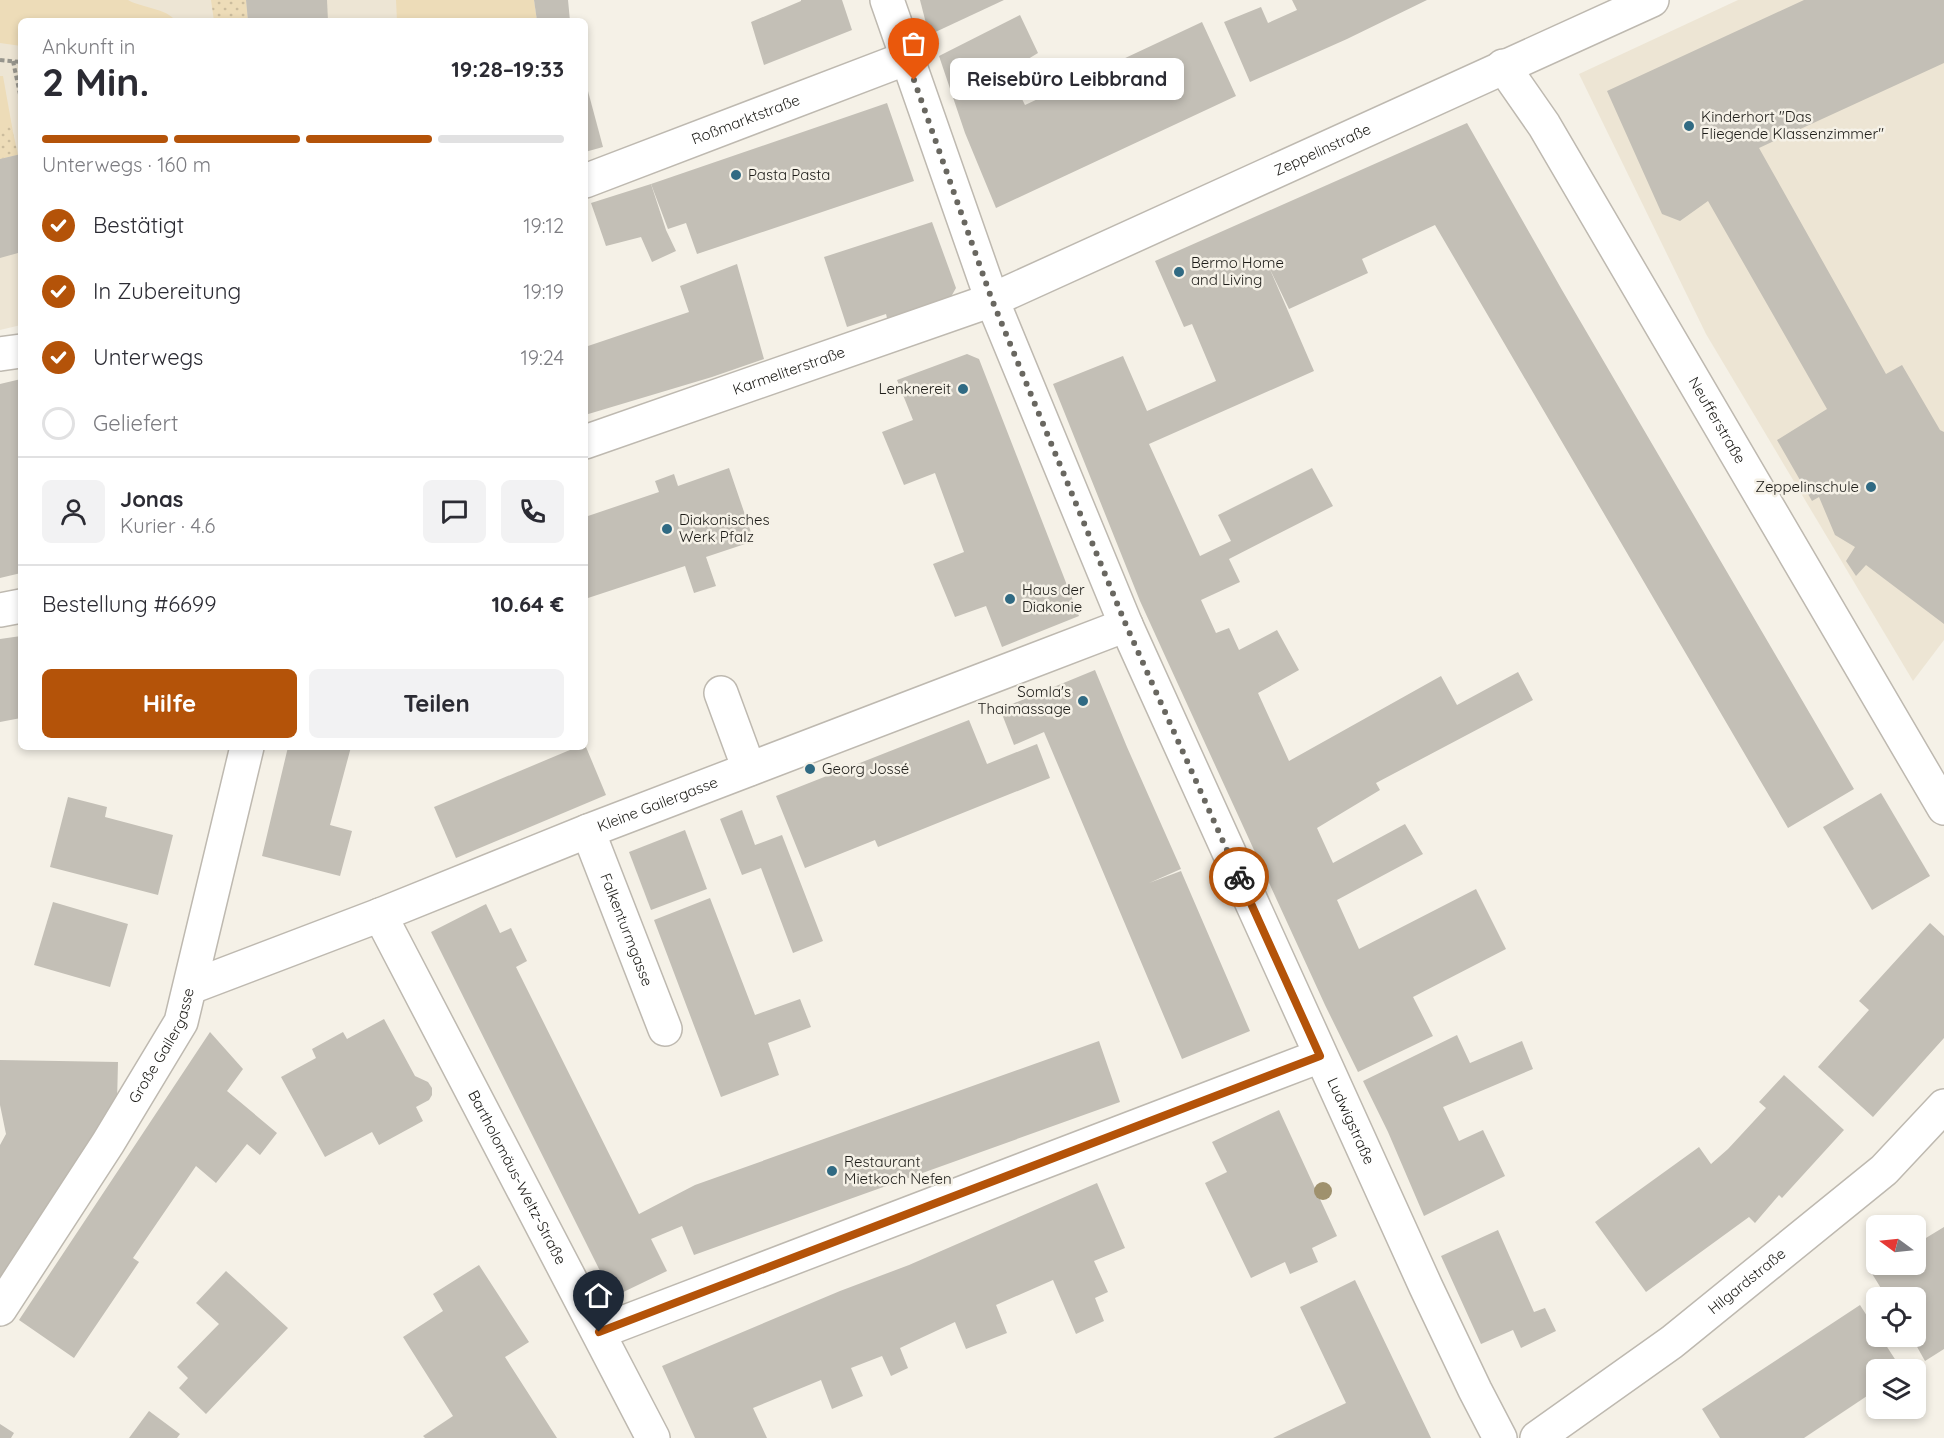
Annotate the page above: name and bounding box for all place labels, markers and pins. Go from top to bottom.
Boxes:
pin [888,18,939,80]
callout: Reisebüro Leibbrand [950,59,1184,101]
place label: Kinderhort "Das Fliegende Klassenzimmer" [1701,107,1884,143]
marker: Kinderhort "Das Fliegende Klassenzimmer" [1682,119,1696,133]
place label: Pasta Pasta [748,165,830,184]
marker: Pasta Pasta [729,168,743,182]
place label: Bermo Home and Living [1191,253,1284,289]
marker: Bermo Home and Living [1172,265,1186,279]
place label: Lenknereit [878,379,951,398]
marker: Lenknereit [956,382,970,396]
place label: Zeppelinschule [1755,477,1859,496]
marker: Zeppelinschule [1864,480,1878,494]
place label: Diakonisches Werk Pfalz [679,510,770,546]
marker: Diakonisches Werk Pfalz [660,522,674,536]
place label: Haus der Diakonie [1022,580,1085,616]
marker: Haus der Diakonie [1003,592,1017,606]
place label: Somla's Thaimassage [978,682,1071,718]
marker: Somla's Thaimassage [1076,694,1090,708]
place label: Georg Jossé [822,759,909,778]
marker: Georg Jossé [803,762,817,776]
place label: Restaurant Mietkoch Nefen [844,1152,952,1188]
marker: Restaurant Mietkoch Nefen [825,1164,839,1178]
pin [573,1270,624,1332]

